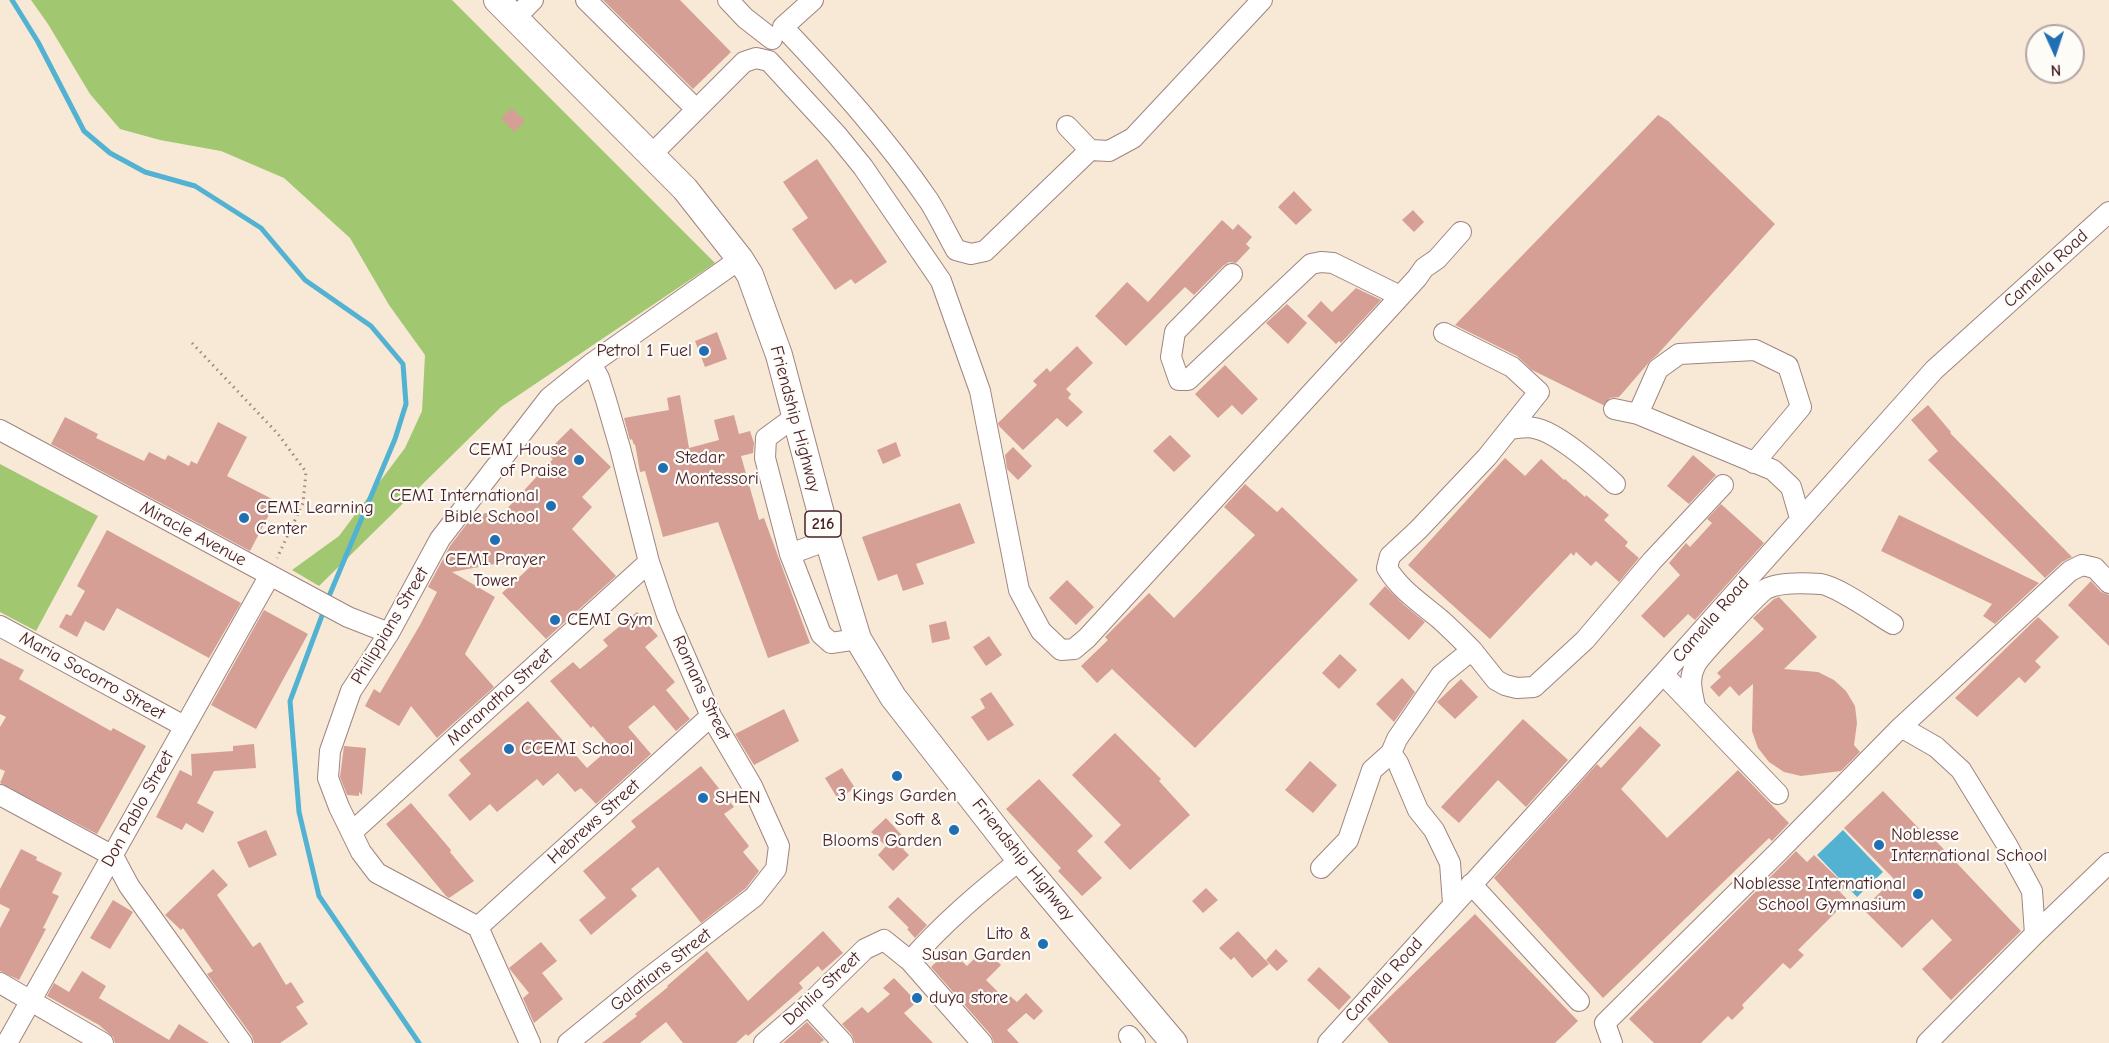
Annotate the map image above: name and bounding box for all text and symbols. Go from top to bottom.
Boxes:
north arrow [2025,24,2085,84]
text: N [2050,61,2062,79]
street label: Camella Road [1999,225,2093,313]
place label: Petrol 1 Fuel [597,340,692,362]
street label: Friendship Highway [765,343,825,495]
marker: Petrol 1 Fuel [697,344,711,358]
place label: CEMI House of Praise [469,439,567,482]
place label: Stedar Montessori [675,447,759,490]
marker: CEMI House of Praise [572,453,586,467]
marker: Stedar Montessori [656,461,670,475]
place label: CEMI International Bible School [390,485,539,528]
street label: Miracle Avenue [136,497,250,571]
place label: CEMI Learning Center [256,497,374,540]
marker: CEMI International Bible School [544,499,558,513]
marker: CEMI Learning Center [237,511,251,525]
road number: 216 [805,511,841,537]
marker: CEMI Prayer Tower [488,533,502,547]
place label: CEMI Prayer Tower [445,549,545,592]
street label: Philippians Street [347,563,433,689]
street label: Camella Road [1668,573,1754,667]
place label: CEMI Gym [567,609,653,631]
marker: CEMI Gym [548,613,562,627]
street label: Maria Socorro Street [15,627,169,725]
street label: Romans Street [667,632,735,744]
street label: Maranatha Street [443,644,557,750]
place label: CCEMI School [521,738,633,760]
marker: CCEMI School [502,742,516,756]
street label: Don Pablo Street [97,747,179,871]
marker: 3 Kings Garden [890,769,904,783]
street label: Hebrews Street [543,775,645,869]
place label: 3 Kings Garden [837,785,957,807]
place label: SHEN [715,787,761,809]
marker: SHEN [696,791,710,805]
street label: Friendship Highway [967,795,1079,925]
place label: Soft & Blooms Garden [822,809,942,852]
marker: Soft & Blooms Garden [947,823,961,837]
place label: Noblesse International School [1891,824,2047,866]
marker: Noblesse International School [1872,838,1886,852]
place label: Noblesse International School Gymnasium [1733,873,1906,916]
marker: Noblesse International School Gymnasium [1911,887,1925,901]
place label: Lito & Susan Garden [922,923,1031,966]
street label: Galatians Street [606,924,716,1016]
street label: Camella Road [1340,933,1428,1027]
marker: Lito & Susan Garden [1036,937,1050,951]
street label: Dahlia Street [779,947,865,1031]
place label: duya store [929,987,1008,1009]
marker: duya store [910,991,924,1005]

